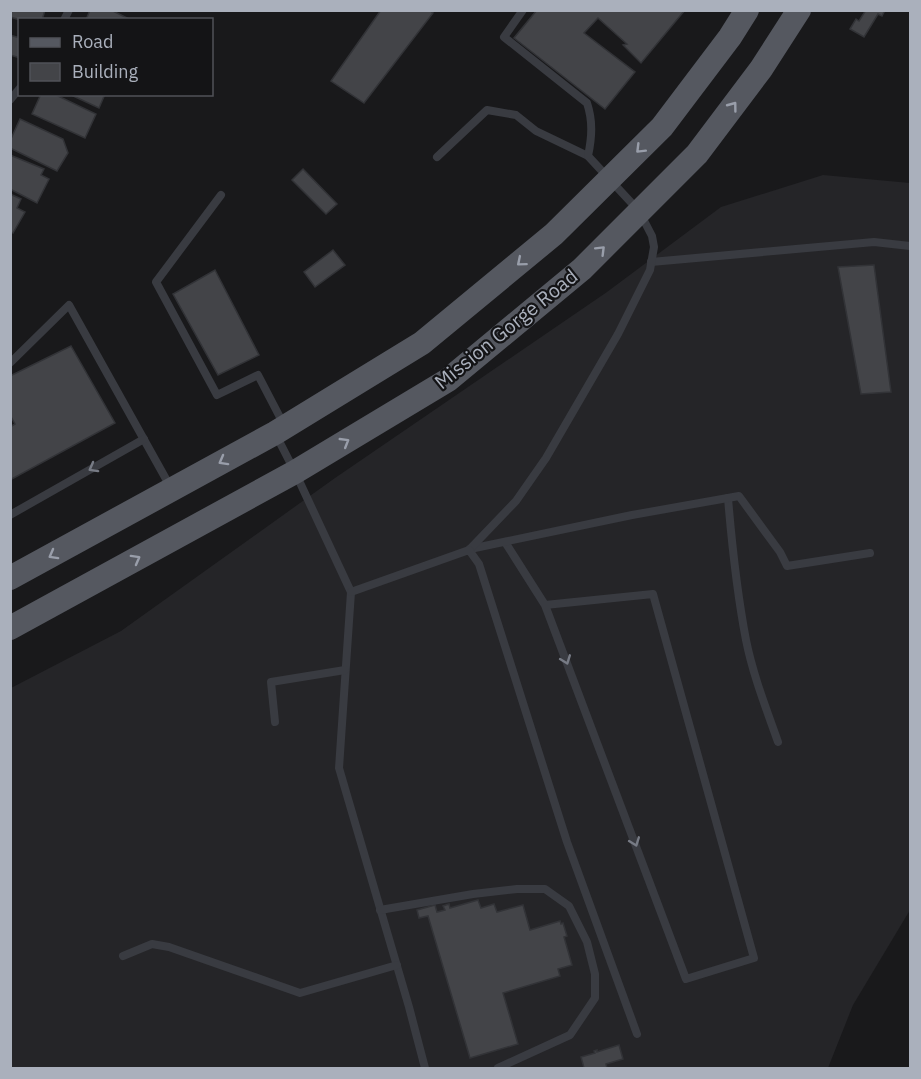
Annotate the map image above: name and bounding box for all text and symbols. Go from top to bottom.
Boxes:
legend [18,18,213,96]
text: Road [72,30,113,53]
text: Building [72,60,139,83]
one-way arrow [726,102,737,113]
one-way arrow [637,141,648,152]
one-way arrow [594,246,605,257]
one-way arrow [517,255,528,266]
street label: Mission Gorge Road [428,262,583,395]
one-way arrow [339,437,349,449]
one-way arrow [219,454,230,465]
one-way arrow [89,461,100,472]
one-way arrow [48,548,59,559]
one-way arrow [129,555,140,566]
one-way arrow [559,654,571,665]
one-way arrow [627,837,640,847]

